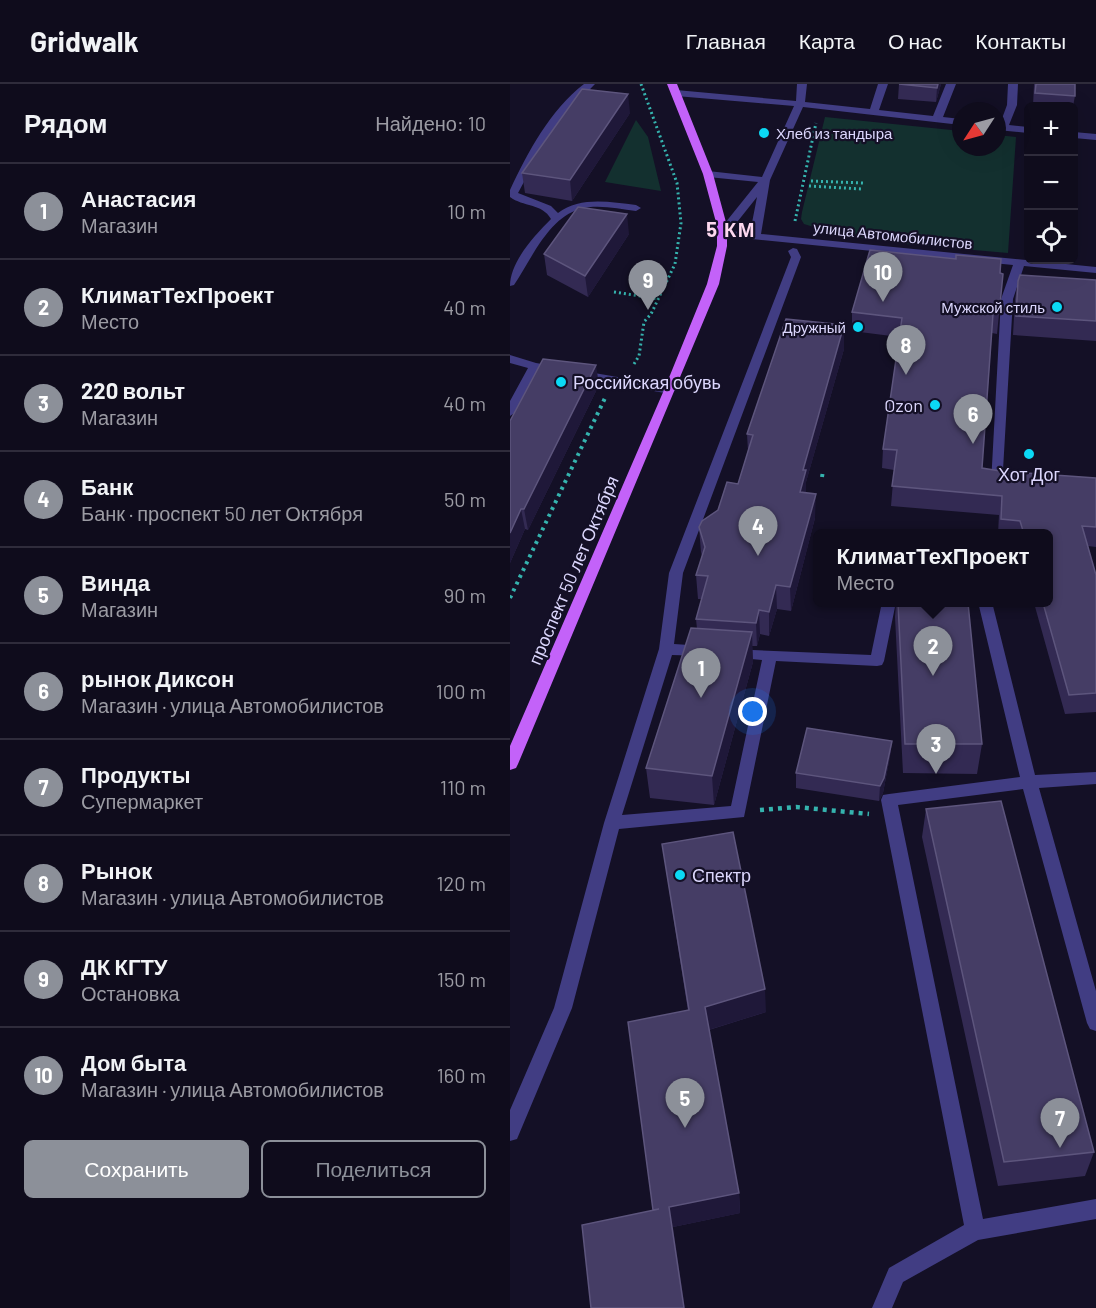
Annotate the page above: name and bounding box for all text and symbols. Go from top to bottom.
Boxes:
text: Gridwalk [30,24,139,58]
text: Главная [686,28,766,53]
text: Карта [799,28,855,53]
text: О нас [888,28,942,53]
text: Контакты [975,28,1066,53]
north arrow [952,102,1006,156]
map controls [1024,102,1078,264]
button: + [1024,102,1078,156]
text: Рядом [24,107,107,138]
text: Найдено: 10 [375,111,486,135]
place label: Хлеб из тандыра [776,124,893,142]
marker: Хлеб из тандыра [757,126,771,140]
button: − [1024,156,1078,210]
text: Анастасия [81,185,196,211]
text: 1 [40,199,47,223]
text: 10 m [447,199,486,223]
button: locate [1024,210,1078,264]
text: Магазин [81,213,158,237]
district label: 5 КМ [706,217,756,241]
street label: улица Автомобилистов [812,218,974,252]
pin: 10 [864,252,902,302]
pin: 9 [628,260,668,310]
text: КлиматТехПроект [81,281,274,307]
text: 2 [38,295,49,319]
text: 40 m [443,295,486,319]
place label: Мужской стиль [941,298,1045,316]
marker: Мужской стиль [1050,300,1064,314]
text: Место [81,309,139,333]
place label: Дружный [783,318,846,336]
marker: Дружный [851,320,865,334]
pin: 8 [886,326,926,375]
place label: Российская обувь [573,371,721,393]
marker: Российская обувь [554,375,568,389]
text: 220 вольт [81,377,185,403]
text: 3 [38,391,49,415]
text: 40 m [443,391,486,415]
place label: Ozon [884,394,923,416]
pin: 6 [954,394,992,444]
marker: Ozon [928,398,942,412]
text: Магазин [81,405,158,429]
marker: Хот Дог [1022,447,1036,461]
place label: Хот Дог [998,463,1061,485]
street label: проспект 50 лет Октября [523,472,623,668]
text: Банк [81,473,133,499]
text: 4 [37,487,50,511]
text: 50 m [444,487,486,511]
text: Банк · проспект 50 лет Октября [81,501,363,525]
pin: 4 [738,506,778,556]
popup [813,529,1053,607]
text: КлиматТехПроект [836,542,1030,568]
text: Винда [81,569,150,595]
text: Место [836,570,895,594]
text: 5 [38,583,49,607]
text: 90 m [444,583,486,607]
text: Магазин [81,597,158,621]
pin: 2 [914,626,952,676]
pin: 1 [682,648,720,698]
text: рынок Диксон [81,665,234,691]
text: 6 [38,679,49,703]
text: 100 m [436,679,486,703]
text: Магазин · улица Автомобилистов [81,693,384,717]
your location [738,697,767,726]
pin: 3 [916,724,956,774]
text: Продукты [81,761,190,787]
text: 7 [39,775,48,799]
text: 110 m [440,775,486,799]
text: Супермаркет [81,789,203,813]
text: Рынок [81,857,152,883]
place label: Спектр [692,864,751,886]
marker: Спектр [673,868,687,882]
text: 8 [38,871,49,895]
text: 120 m [436,871,486,895]
text: Магазин · улица Автомобилистов [81,885,384,909]
text: ДК КГТУ [81,953,168,979]
text: 9 [38,967,49,991]
text: 150 m [437,967,486,991]
text: Остановка [81,981,180,1005]
text: Дом быта [81,1049,186,1075]
text: 10 [34,1063,53,1087]
text: 160 m [437,1063,486,1087]
text: Магазин · улица Автомобилистов [81,1077,384,1101]
pin: 5 [666,1078,705,1128]
pin: 7 [1040,1098,1080,1148]
button: Сохранить [24,1140,249,1198]
button: Поделиться [261,1140,486,1198]

